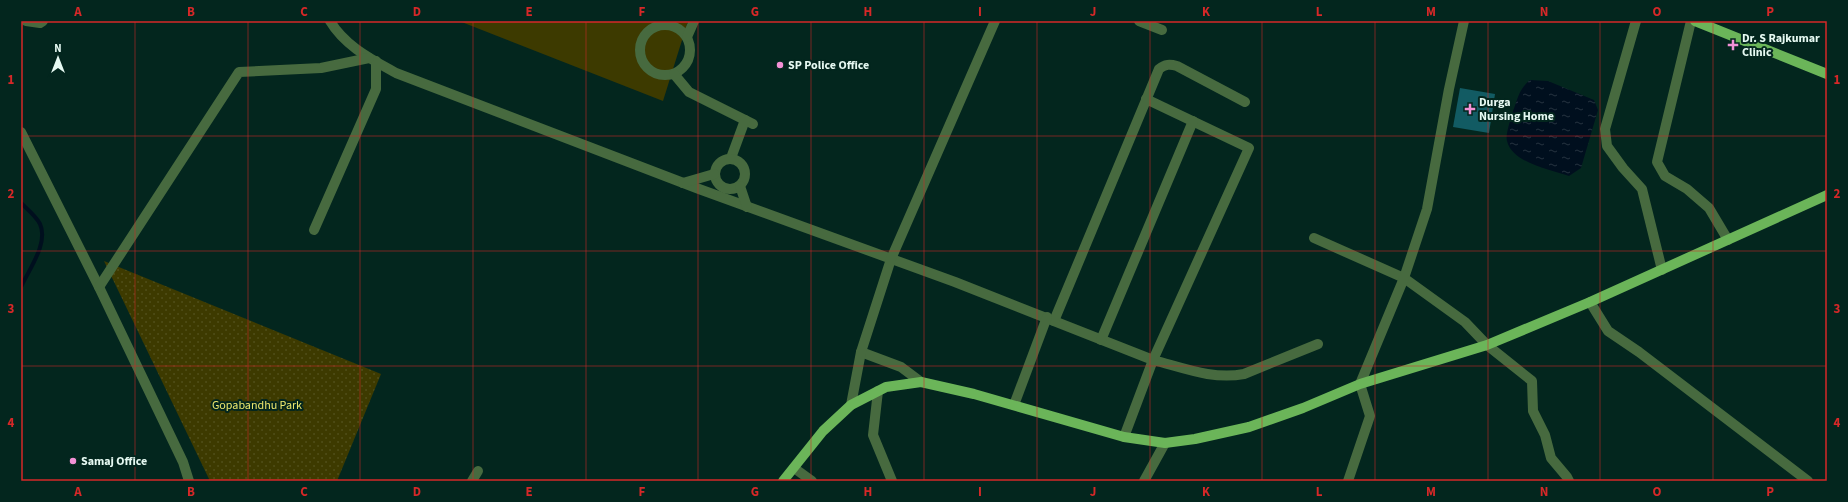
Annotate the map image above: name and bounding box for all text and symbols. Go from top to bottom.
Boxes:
text: A [73,3,82,21]
text: B [187,3,195,21]
text: C [300,3,308,21]
text: D [413,3,421,21]
text: E [525,3,533,21]
text: F [639,3,646,21]
text: G [751,3,759,21]
text: H [864,3,872,21]
text: I [978,3,982,21]
text: J [1090,3,1096,21]
text: K [1202,3,1211,21]
text: L [1316,3,1323,21]
text: M [1426,3,1436,21]
text: N [1540,3,1548,21]
text: O [1653,3,1662,21]
text: P [1766,3,1774,21]
place label: Dr. S Rajkumar Clinic [1742,30,1820,61]
north arrow [38,38,78,78]
marker: Dr. S Rajkumar Clinic [1727,39,1739,51]
text: N [54,41,62,56]
place label: SP Police Office [788,57,869,74]
marker: SP Police Office [775,60,785,70]
text: 1 [8,71,15,89]
text: 1 [1834,71,1841,89]
place label: Durga Nursing Home [1479,94,1554,125]
marker: Durga Nursing Home [1464,103,1476,115]
text: 2 [8,185,15,203]
text: 2 [1834,185,1841,203]
text: 3 [8,300,15,318]
text: 3 [1834,300,1841,318]
park label: Gopabandhu Park [212,397,302,414]
text: 4 [8,414,15,432]
text: 4 [1834,414,1841,432]
place label: Samaj Office [81,453,147,470]
marker: Samaj Office [68,456,78,466]
text: A [73,483,82,501]
text: B [187,483,195,501]
text: C [300,483,308,501]
text: D [413,483,421,501]
text: E [525,483,533,501]
text: F [639,483,646,501]
text: G [751,483,759,501]
text: H [864,483,872,501]
text: I [978,483,982,501]
text: J [1090,483,1096,501]
text: K [1202,483,1211,501]
text: L [1316,483,1323,501]
text: M [1426,483,1436,501]
text: N [1540,483,1548,501]
text: O [1653,483,1662,501]
text: P [1766,483,1774,501]

